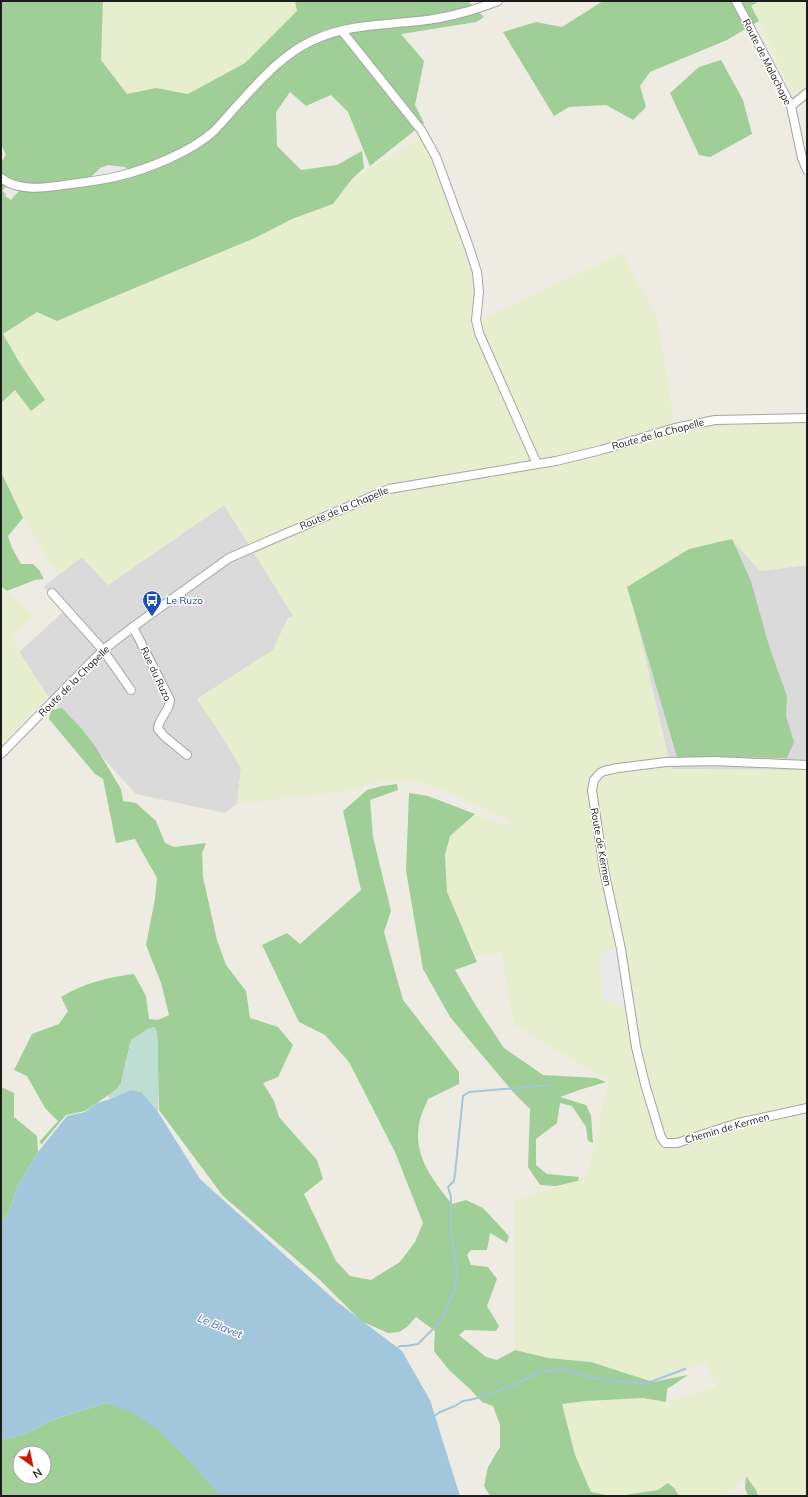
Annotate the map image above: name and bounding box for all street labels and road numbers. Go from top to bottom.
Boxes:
street label: Route de Malachape [740,17,794,107]
street label: Route de la Chapelle [610,415,706,453]
street label: Route de la Chapelle [298,483,390,533]
street label: Route de la Chapelle [36,643,112,719]
street label: Rue du Ruzo [138,645,174,704]
street label: Route de Kermen [588,807,614,887]
street label: Chemin de Kermen [683,1110,771,1146]

